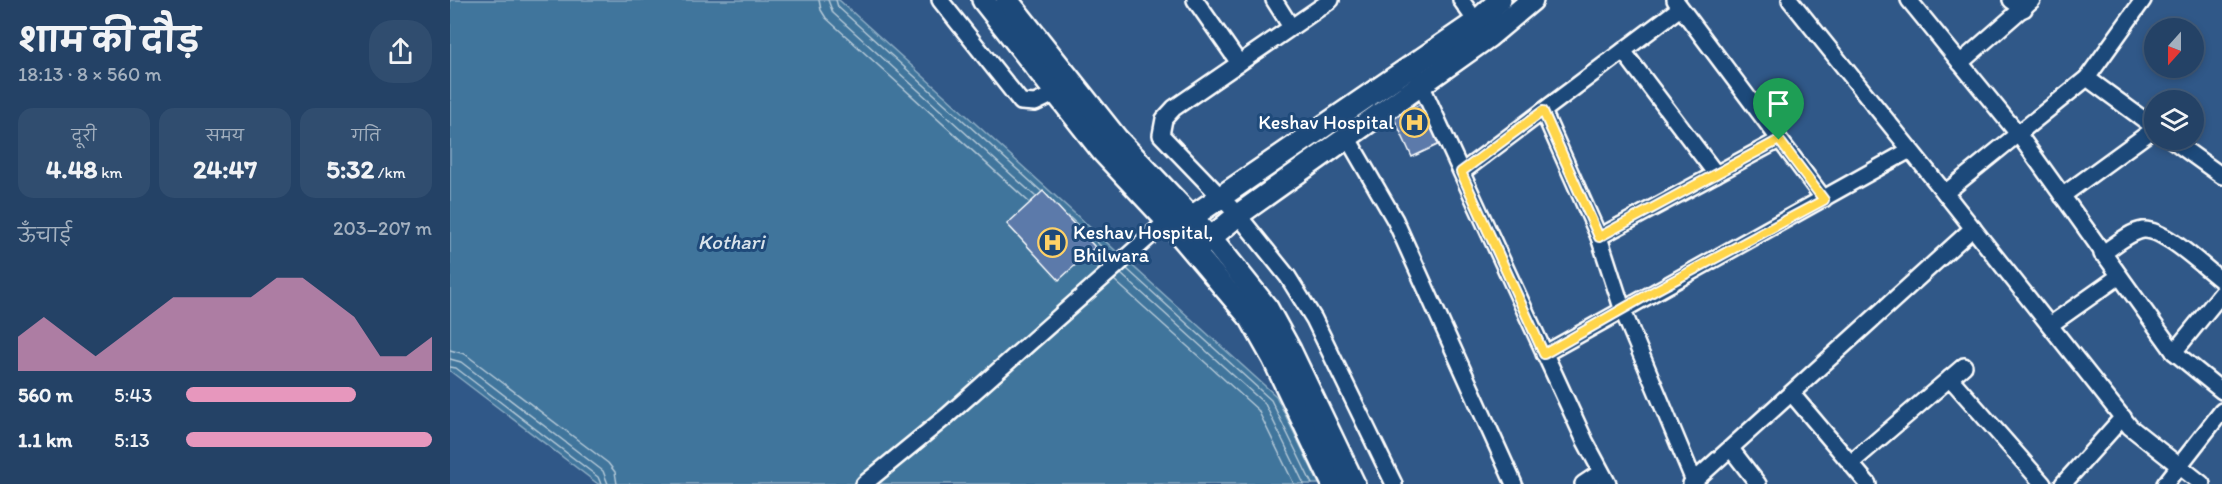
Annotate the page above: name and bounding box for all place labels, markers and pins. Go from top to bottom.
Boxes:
pin [1753,78,1804,140]
hospital icon: Keshav Hospital [1399,106,1431,138]
place label: Keshav Hospital [1258,110,1394,134]
place label: Keshav Hospital, Bhilwara [1073,220,1214,267]
hospital icon: Keshav Hospital, Bhilwara [1036,227,1068,259]

